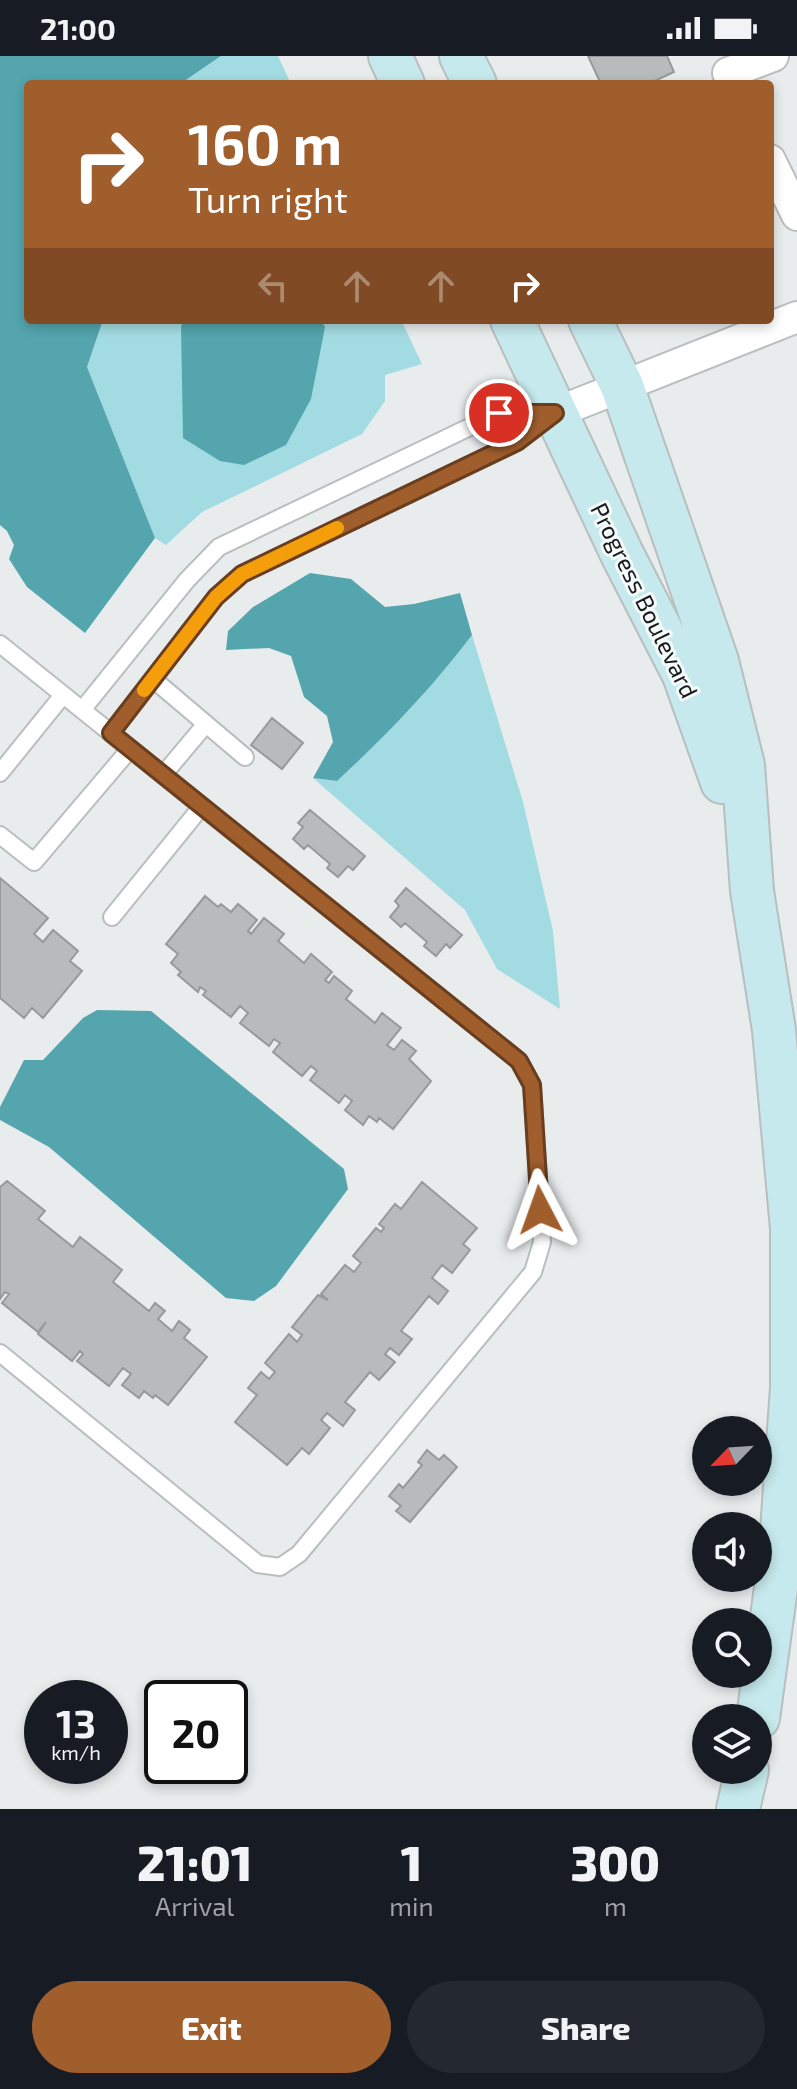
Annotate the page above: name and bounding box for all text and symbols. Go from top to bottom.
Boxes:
text: 21:00 [40,10,116,46]
text: 160 m [188,109,342,176]
icon: right [56,112,160,216]
text: Turn right [188,177,348,220]
icon: left [251,264,295,308]
icon: ahead [335,264,379,308]
icon: ahead [419,264,463,308]
icon: right [503,264,547,308]
pin [465,379,533,447]
icon: arrive [477,391,521,435]
street label: Progress Boulevard [585,498,705,702]
position arrow [498,1168,582,1252]
north arrow [692,1416,772,1496]
map controls [692,1416,772,1784]
button: sound [692,1512,772,1592]
button: search [692,1608,772,1688]
speed limit sign: 20 [144,1680,248,1784]
text: 13 [56,1698,96,1746]
button: layers [692,1704,772,1784]
text: km/h [51,1740,101,1764]
text: 21:01 [137,1833,252,1891]
text: 1 [401,1833,422,1891]
text: 300 [571,1833,660,1891]
text: Arrival [155,1890,234,1921]
text: min [389,1890,434,1921]
text: m [604,1890,627,1921]
button: Exit [32,1981,391,2073]
button: Share [407,1981,765,2073]

